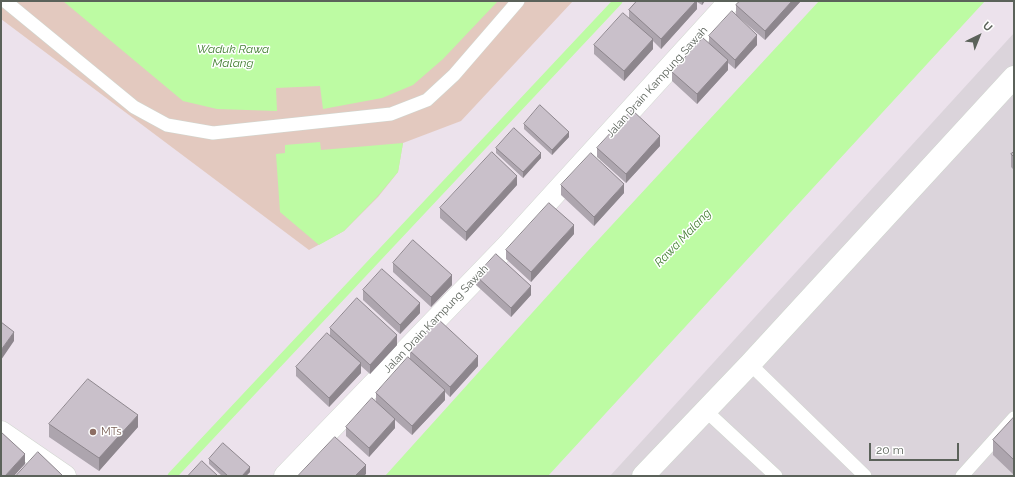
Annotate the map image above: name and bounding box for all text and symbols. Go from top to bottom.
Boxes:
north arrow [959,16,999,56]
text: U [980,19,995,34]
street label: Jalan Drain Kampung Sawah [604,24,710,140]
water label: Waduk Rawa Malang [197,42,269,70]
water label: Rawa Malang [652,206,714,270]
street label: Jalan Drain Kampung Sawah [381,262,491,376]
place label: MTs [101,425,122,439]
marker: MTs [88,427,98,437]
scale bar [871,435,961,461]
text: 20 m [876,443,904,457]

